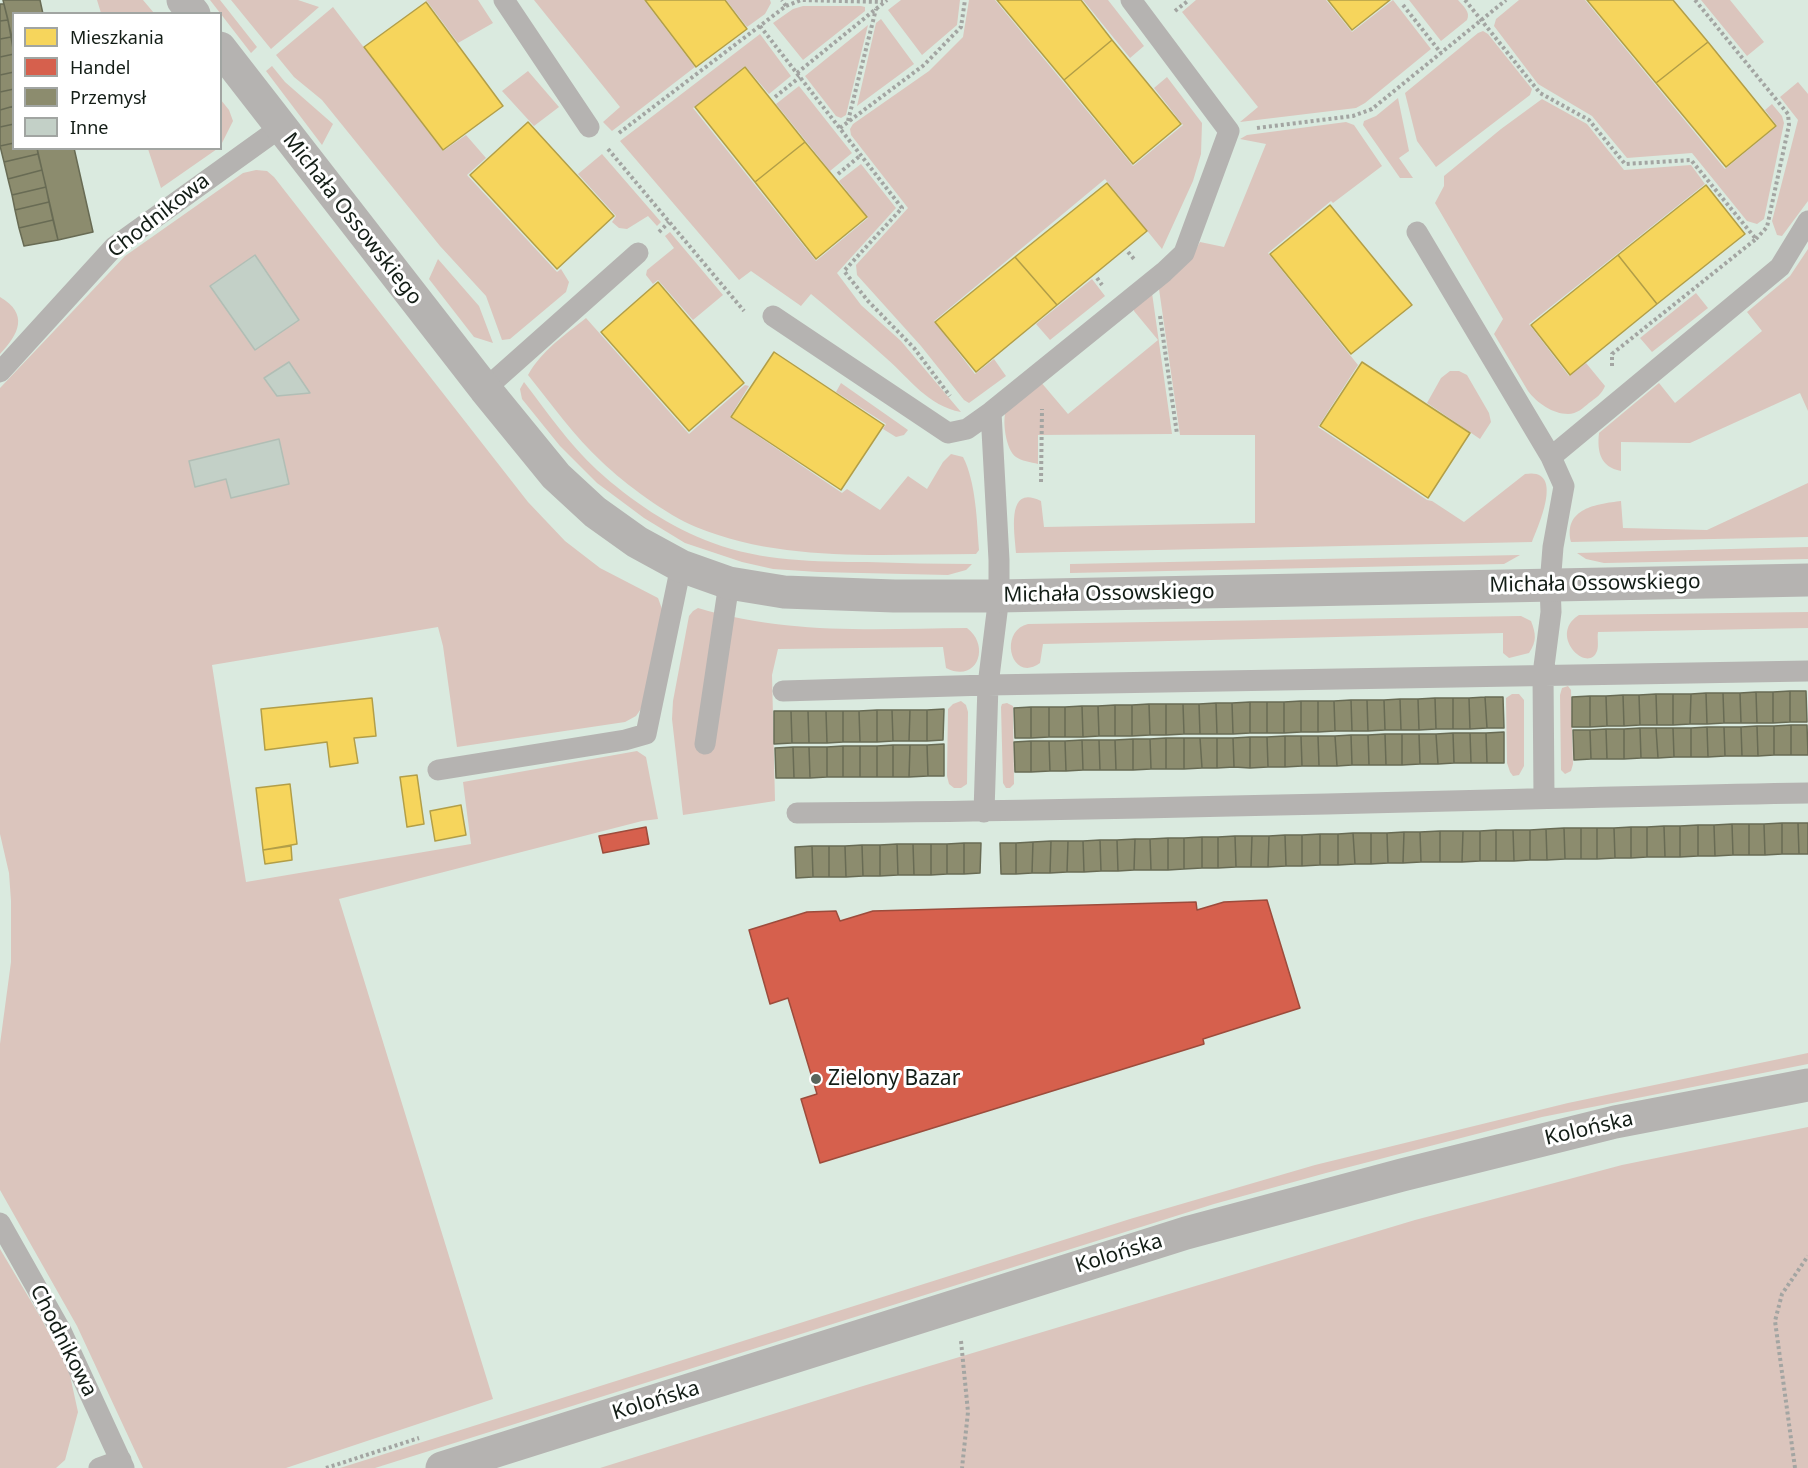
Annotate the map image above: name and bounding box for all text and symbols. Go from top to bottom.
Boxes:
legend [12,12,222,150]
text: Mieszkania [70,25,164,49]
text: Handel [70,55,130,79]
text: Przemysł [70,85,146,109]
text: Inne [70,115,109,139]
street label: Michała Ossowskiego [277,128,427,310]
street label: Chodnikowa [103,168,215,264]
street label: Michała Ossowskiego [1489,570,1701,598]
street label: Michała Ossowskiego [1003,580,1215,608]
place label: Zielony Bazar [828,1066,960,1092]
marker: Zielony Bazar [809,1072,823,1086]
street label: Kolońska [1542,1107,1636,1151]
street label: Kolońska [1072,1229,1166,1279]
street label: Chodnikowa [24,1281,102,1401]
street label: Kolońska [609,1376,703,1426]

